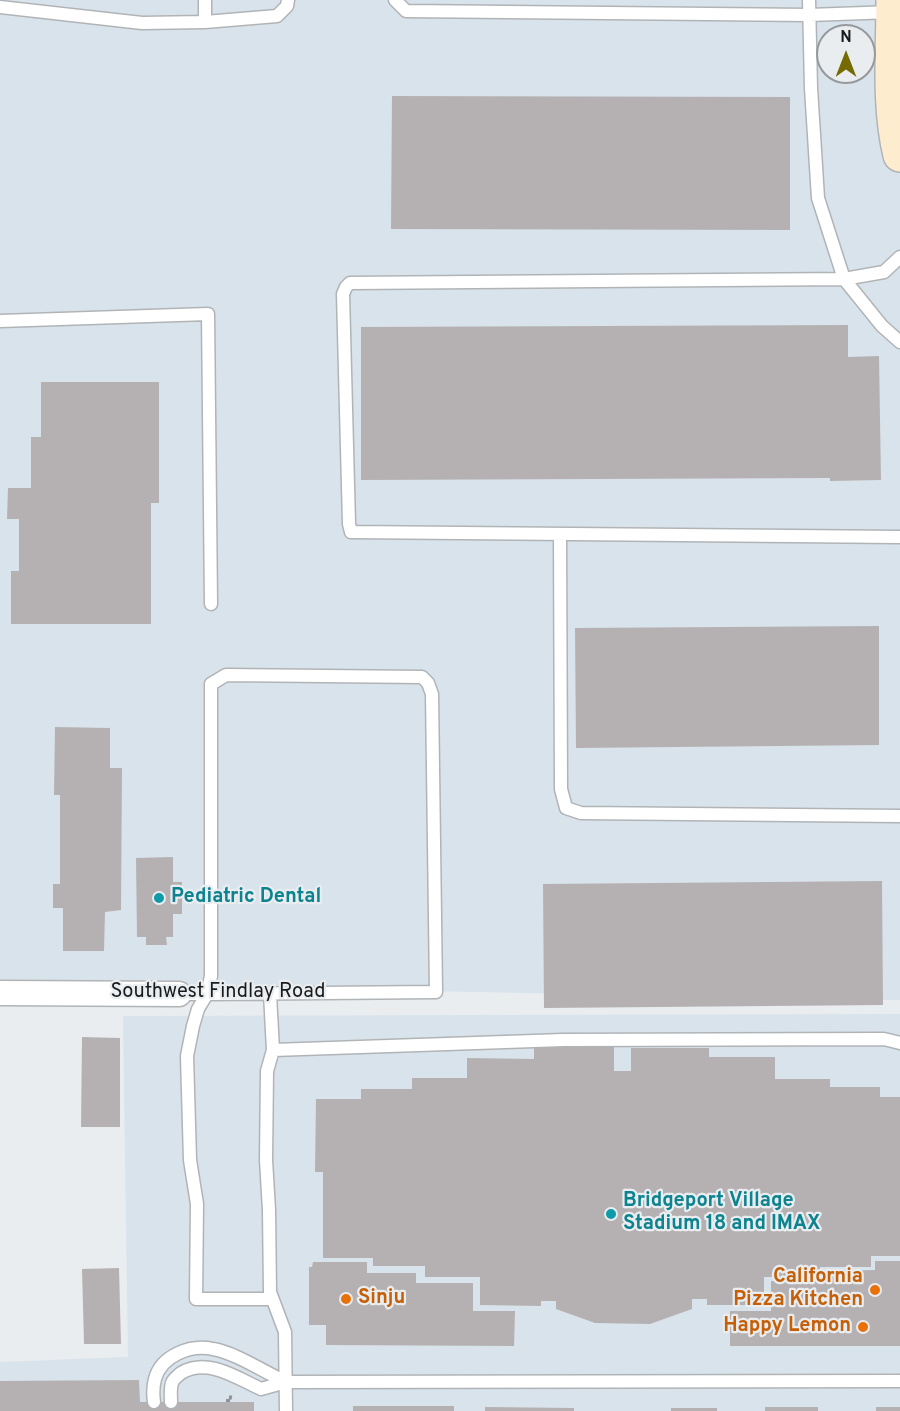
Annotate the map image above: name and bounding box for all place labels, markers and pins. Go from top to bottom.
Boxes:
place label: Pediatric Dental [171,886,321,910]
marker: Pediatric Dental [152,891,166,905]
place label: Bridgeport Village Stadium 18 and IMAX [623,1190,820,1237]
marker: Bridgeport Village Stadium 18 and IMAX [604,1207,618,1221]
place label: California Pizza Kitchen [733,1266,863,1313]
marker: California Pizza Kitchen [868,1283,882,1297]
place label: Sinju [358,1287,405,1311]
marker: Sinju [339,1292,353,1306]
place label: Happy Lemon [723,1315,851,1339]
marker: Happy Lemon [856,1320,870,1334]

